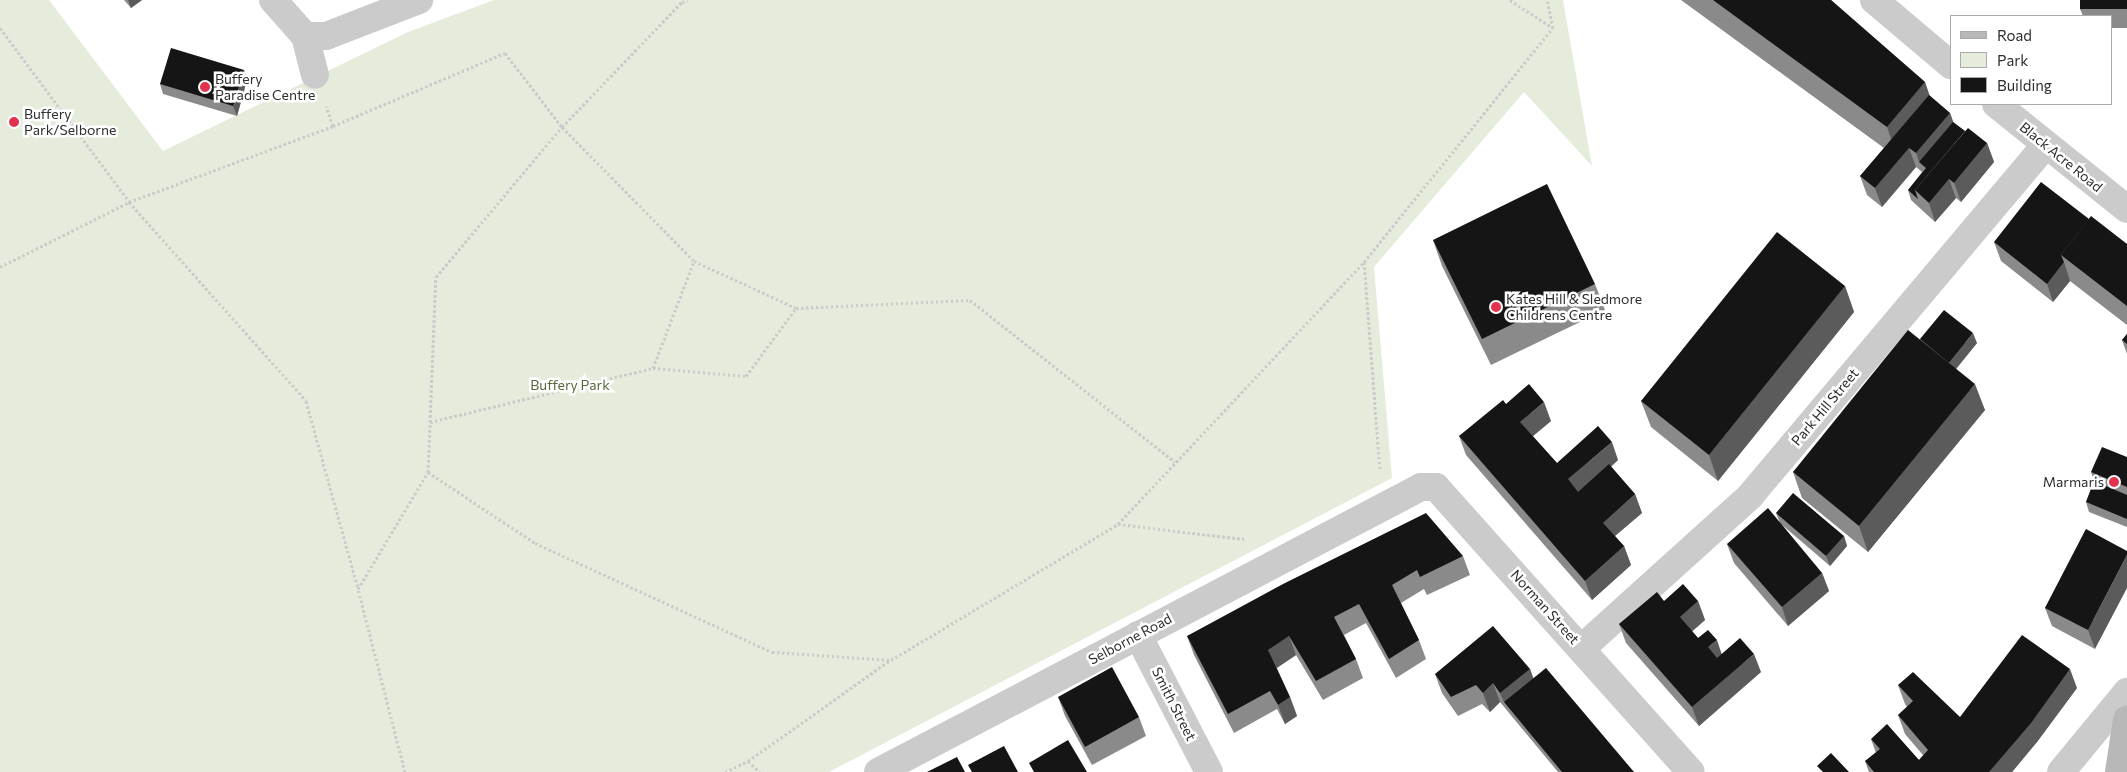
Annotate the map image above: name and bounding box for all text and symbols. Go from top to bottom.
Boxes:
legend [1950,15,2112,105]
text: Road [1997,26,2032,44]
text: Park [1997,51,2028,69]
place label: Buffery Paradise Centre [215,71,315,104]
text: Building [1997,76,2052,94]
marker: Buffery Paradise Centre [199,81,211,93]
place label: Buffery Park/Selborne [24,106,116,138]
marker: Buffery Park/Selborne [8,116,20,128]
street label: Black Acre Road [2016,119,2106,195]
place label: Kates Hill & Sledmore Childrens Centre [1506,291,1642,324]
marker: Kates Hill & Sledmore Childrens Centre [1490,301,1502,313]
street label: Park Hill Street [1788,365,1862,449]
park label: Buffery Park [530,377,610,393]
place label: Marmaris [2043,474,2104,490]
marker: Marmaris [2108,476,2120,488]
street label: Norman Street [1507,566,1583,648]
street label: Selborne Road [1085,610,1175,668]
street label: Smith Street [1148,665,1200,743]

